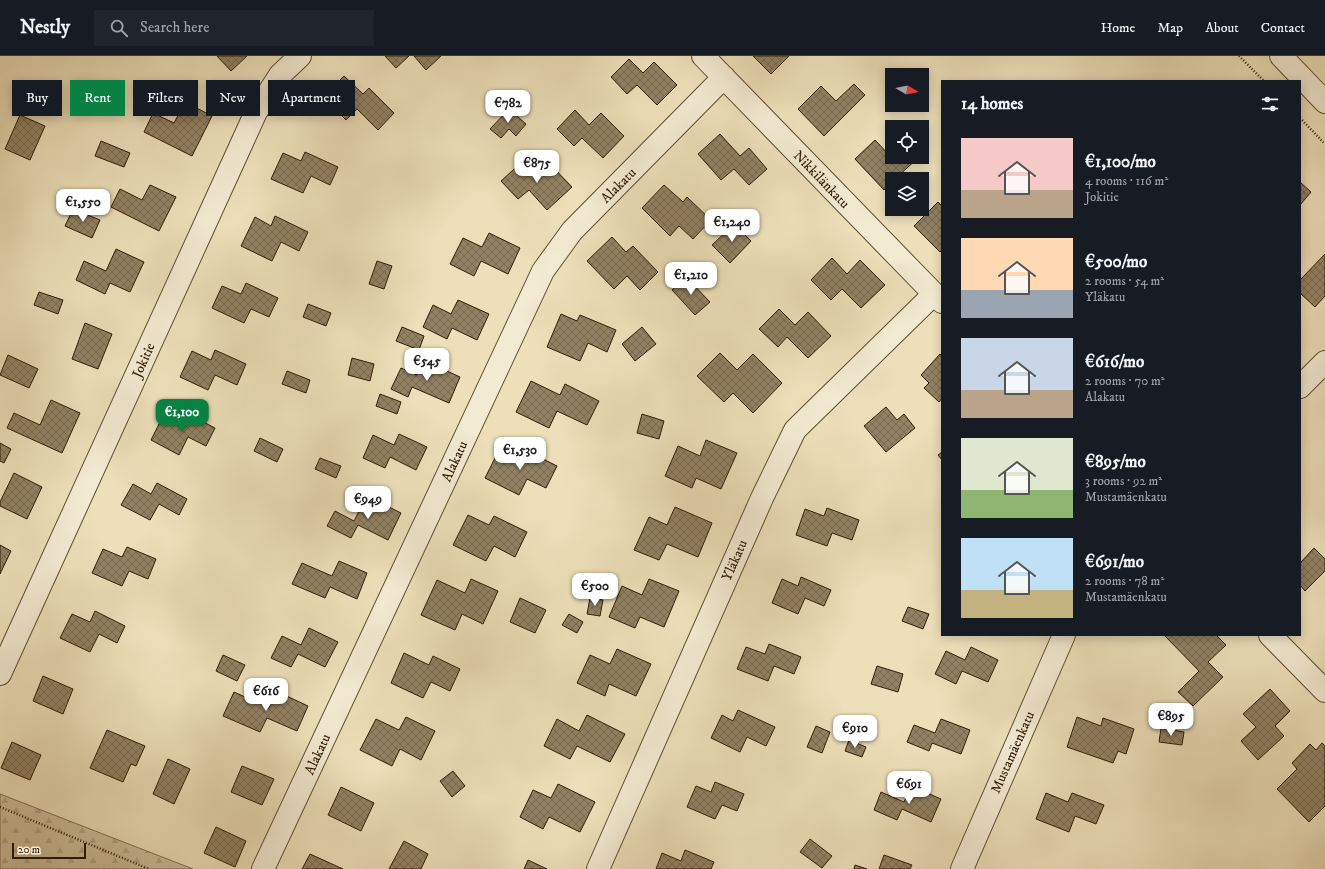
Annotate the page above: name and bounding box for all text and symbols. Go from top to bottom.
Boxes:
search box [94,10,374,46]
text: Nestly [20,16,70,39]
icon: search [108,17,130,39]
text: Search here [140,18,209,37]
text: Home [1101,19,1135,37]
text: Map [1157,19,1183,37]
text: About [1205,19,1239,37]
text: Contact [1261,19,1305,37]
north arrow [885,68,929,112]
map controls [885,68,929,216]
chip: Buy [12,80,62,116]
chip: Rent [70,80,125,116]
chip: Filters [133,80,198,116]
chip: New [206,80,260,116]
chip: Apartment [268,80,355,116]
pin: €782 [484,90,532,124]
text: 14 homes [961,93,1023,115]
icon: filters [1259,93,1281,115]
text: €782 [494,95,522,111]
button: locate [885,120,929,164]
street label: Nikkilänkatu [789,147,854,213]
pin: €875 [513,150,561,184]
text: €1,100/mo [1085,151,1156,173]
icon: home [993,154,1041,202]
text: €875 [523,155,551,171]
street label: Alakatu [597,164,641,207]
button: layers [885,172,929,216]
text: 4 rooms · 116 m² [1085,173,1168,189]
pin: €1,550 [50,189,116,223]
text: Jokitie [1085,189,1119,205]
text: €1,550 [65,194,101,210]
pin: €1,240 [699,209,765,243]
text: €1,240 [714,214,750,230]
text: €500/mo [1085,251,1147,273]
icon: home [993,254,1041,302]
pin: €1,210 [658,262,724,296]
text: €1,210 [674,267,708,283]
text: 2 rooms · 54 m² [1085,273,1164,289]
text: Yläkatu [1085,289,1125,305]
street label: Jokitie [127,340,160,383]
pin: €545 [403,348,451,382]
text: €616/mo [1085,351,1144,373]
text: €545 [413,353,441,369]
icon: home [993,354,1041,402]
text: 2 rooms · 70 m² [1085,373,1165,389]
text: Alakatu [1085,389,1125,405]
pin: €1,100 [149,399,215,433]
text: €1,100 [165,404,199,420]
pin: €1,530 [487,437,553,471]
street label: Alakatu [438,438,472,485]
text: €1,530 [503,442,537,458]
text: €895/mo [1085,451,1146,473]
icon: home [993,454,1041,502]
text: 3 rooms · 92 m² [1085,473,1162,489]
pin: €949 [344,486,392,520]
text: Mustamäenkatu [1085,489,1167,505]
text: €949 [354,491,382,507]
street label: Yläkatu [718,537,752,584]
text: €691/mo [1085,551,1144,573]
icon: home [993,554,1041,602]
pin: €500 [571,573,619,607]
text: 2 rooms · 78 m² [1085,573,1164,589]
text: €500 [581,578,609,594]
text: Mustamäenkatu [1085,589,1167,605]
pin: €616 [242,678,290,712]
text: €616 [253,683,279,699]
pin: €895 [1147,703,1195,737]
street label: Mustamäenkatu [987,708,1039,796]
text: €895 [1157,708,1185,724]
pin: €910 [831,715,879,749]
text: €910 [842,720,868,736]
street label: Alakatu [301,731,335,778]
pin: €691 [885,771,933,805]
text: €691 [896,776,922,792]
scale bar [12,841,86,860]
text: 20 m [18,843,40,857]

